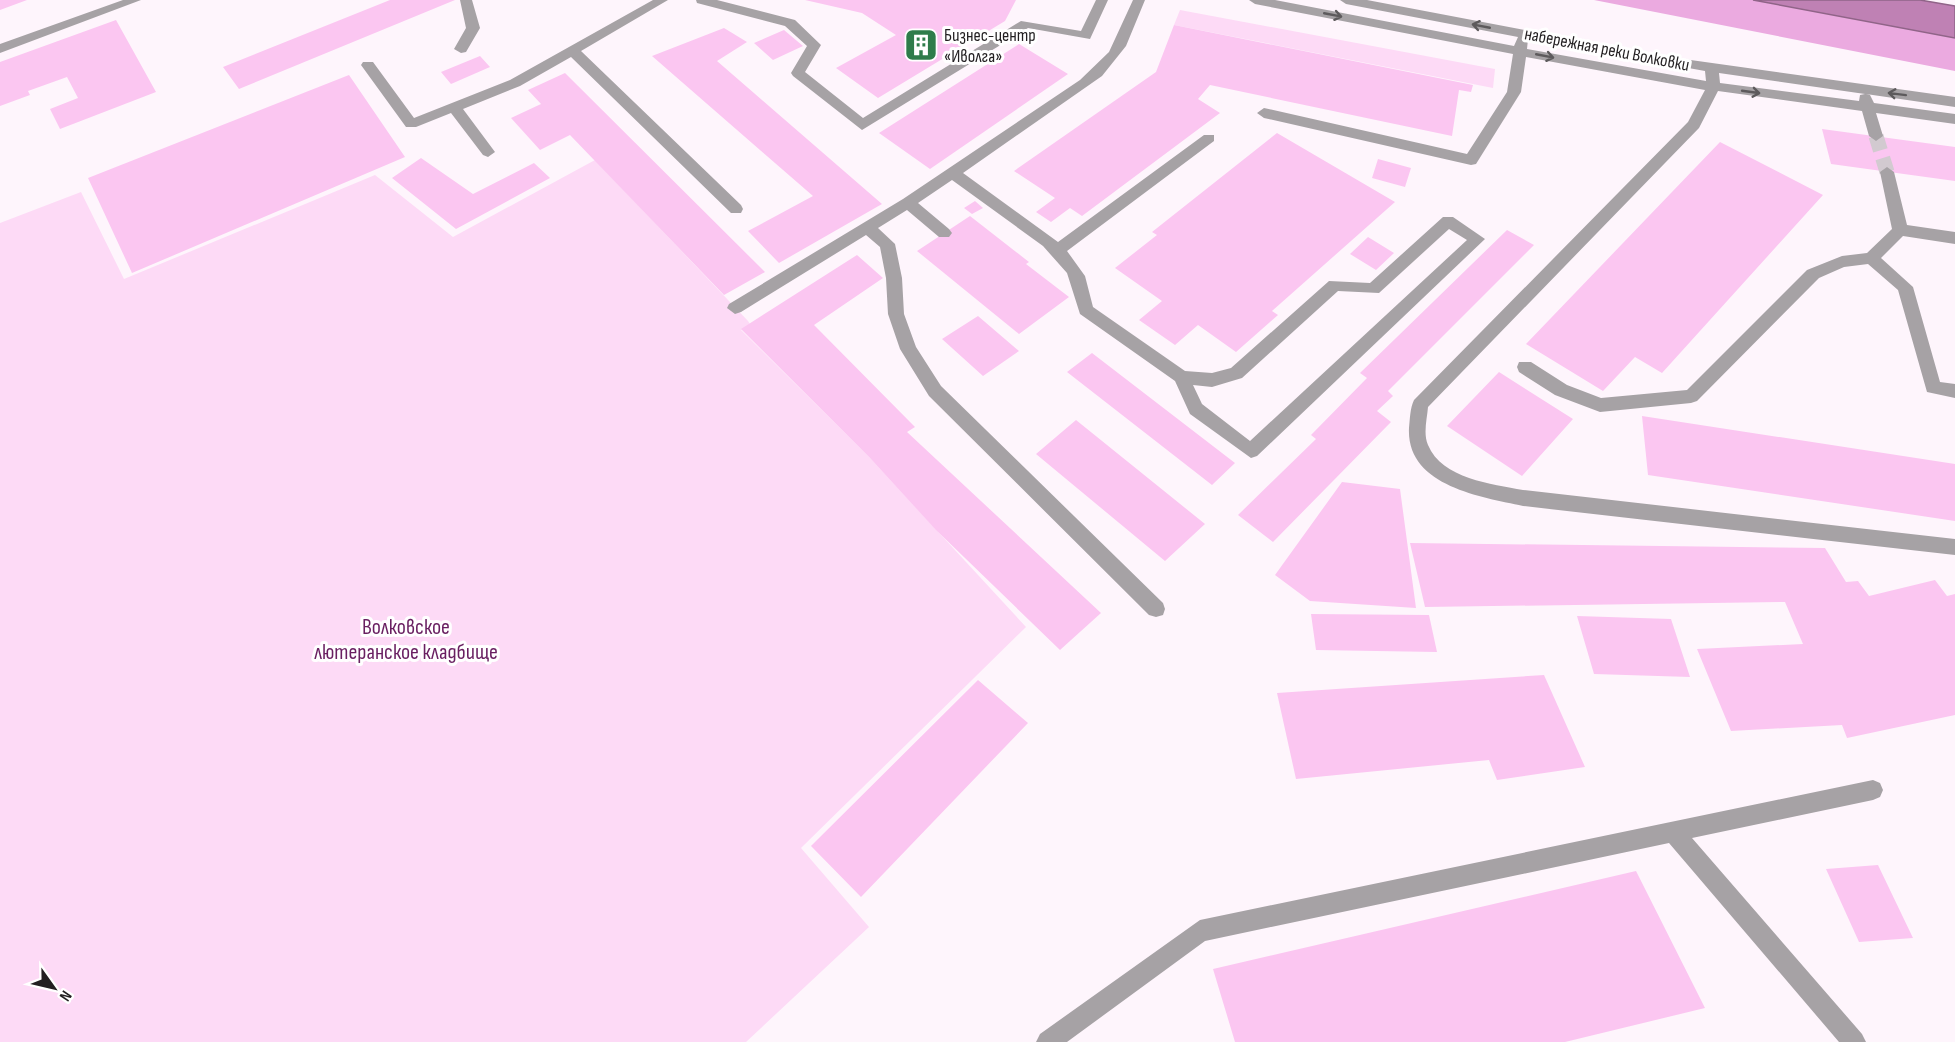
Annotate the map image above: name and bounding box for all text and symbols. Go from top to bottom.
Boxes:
one-way arrow [1323,10,1342,21]
one-way arrow [1472,20,1491,31]
street label: набережная реки Волковки [1523,23,1691,76]
place label: Бизнес-центр «Иволга» [944,25,1036,67]
building icon: Бизнес-центр «Иволга» [903,27,939,63]
one-way arrow [1535,51,1555,62]
one-way arrow [1741,86,1761,97]
one-way arrow [1888,89,1907,100]
park label: Волковское лютеранское кладбище [314,614,498,666]
north arrow [24,958,84,1018]
text: N [55,987,75,1004]

